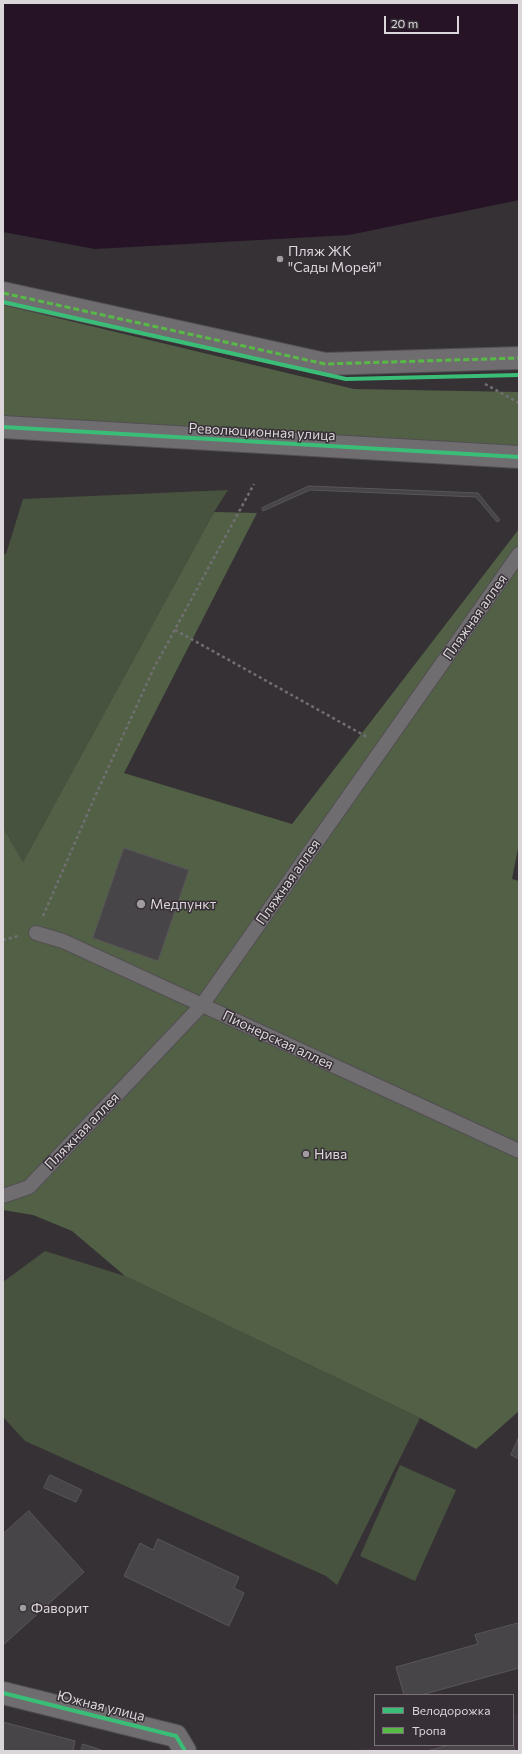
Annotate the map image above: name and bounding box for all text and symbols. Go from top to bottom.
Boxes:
scale bar [386,8,461,34]
text: 20 m [391,16,418,30]
place label: Пляж ЖК "Сады Морей" [288,243,382,276]
marker: Пляж ЖК "Сады Морей" [275,254,285,264]
street label: Революционная улица [188,420,336,444]
street label: Пляжная аллея [439,571,511,663]
street label: Пляжная аллея [252,836,324,928]
place label: Медпункт [150,896,216,912]
marker: Медпункт [135,898,147,910]
street label: Пионерская аллея [220,1007,336,1073]
street label: Пляжная аллея [41,1089,123,1173]
place label: Нива [314,1146,347,1162]
marker: Нива [301,1149,311,1159]
place label: Фаворит [31,1600,89,1616]
marker: Фаворит [18,1603,28,1613]
street label: Южная улица [55,1687,147,1725]
legend [374,1694,514,1746]
text: Велодорожка [412,1703,490,1717]
text: Тропа [412,1723,446,1737]

